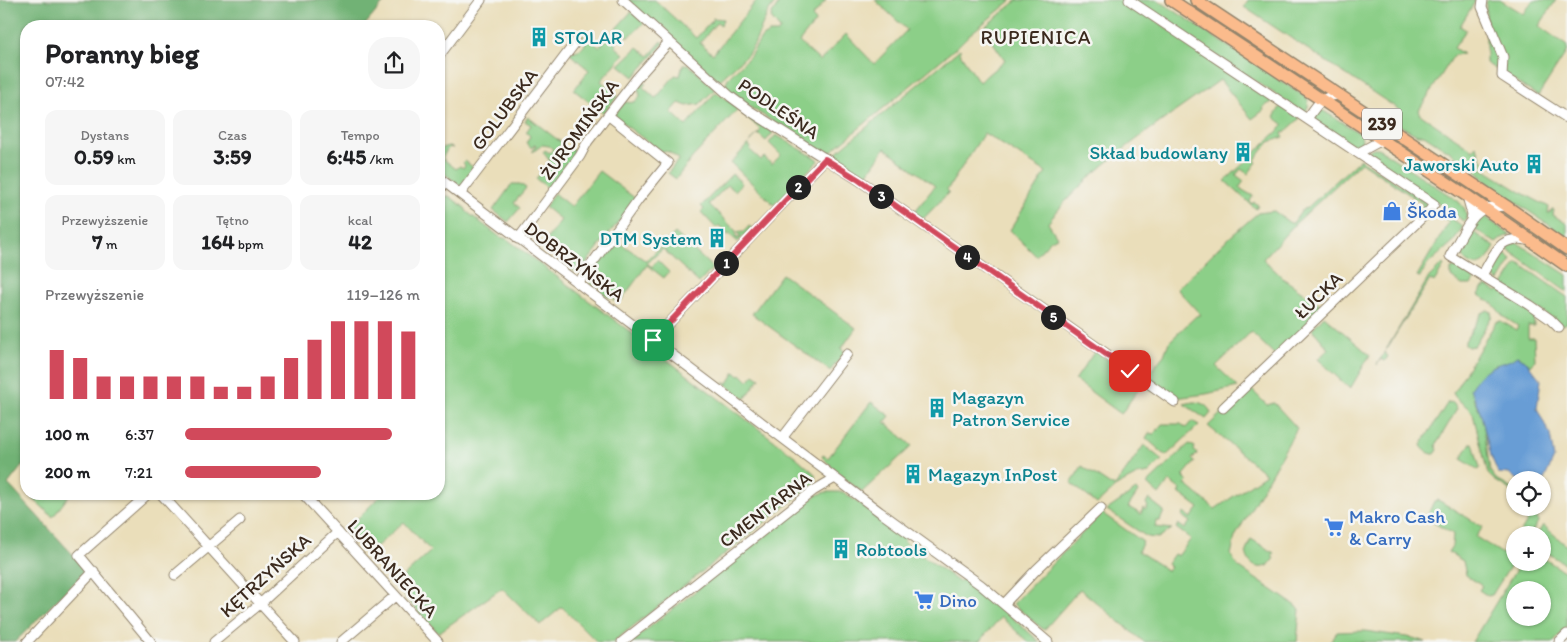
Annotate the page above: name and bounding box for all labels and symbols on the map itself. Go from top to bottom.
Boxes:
district label: RUPIENICA [981,25,1091,49]
building icon: STOLAR [528,26,550,48]
place label: STOLAR [554,26,622,49]
street label: GOLUBSKA [466,64,543,155]
street label: PODLEŚNA [734,73,824,144]
street label: ŻUROMIŃSKA [535,74,624,184]
road number: 239 [1362,108,1402,140]
place label: Skład budowlany [1089,141,1228,164]
building icon: Skład budowlany [1232,141,1254,163]
place label: Jaworski Auto [1404,153,1519,176]
building icon: Jaworski Auto [1523,153,1545,175]
pin: 2 [786,174,810,200]
pin: 3 [868,184,894,208]
shop icon: Škoda [1381,200,1403,222]
place label: Škoda [1407,200,1457,223]
street label: DOBRZYŃSKA [520,216,629,307]
place label: DTM System [600,227,702,250]
building icon: DTM System [706,227,728,249]
pin: 4 [954,244,980,270]
pin: 1 [714,250,738,276]
street label: ŁUCKA [1289,267,1347,324]
pin: 5 [1040,304,1066,330]
pin [632,319,674,361]
pin [1109,350,1151,392]
place label: Magazyn Patron Service [952,386,1070,431]
building icon: Magazyn Patron Service [926,397,948,419]
building icon: Magazyn InPost [902,463,924,485]
place label: Magazyn InPost [928,463,1058,486]
street label: CMENTARNA [715,466,816,552]
place label: Makro Cash & Carry [1349,505,1446,550]
street label: LUBRANIECKA [342,514,443,622]
supermarket icon: Makro Cash & Carry [1323,516,1345,538]
street label: KĘTRZYŃSKA [215,529,316,622]
building icon: Robtools [830,538,852,560]
place label: Robtools [856,538,927,561]
supermarket icon: Dino [913,589,935,611]
place label: Dino [939,589,977,612]

